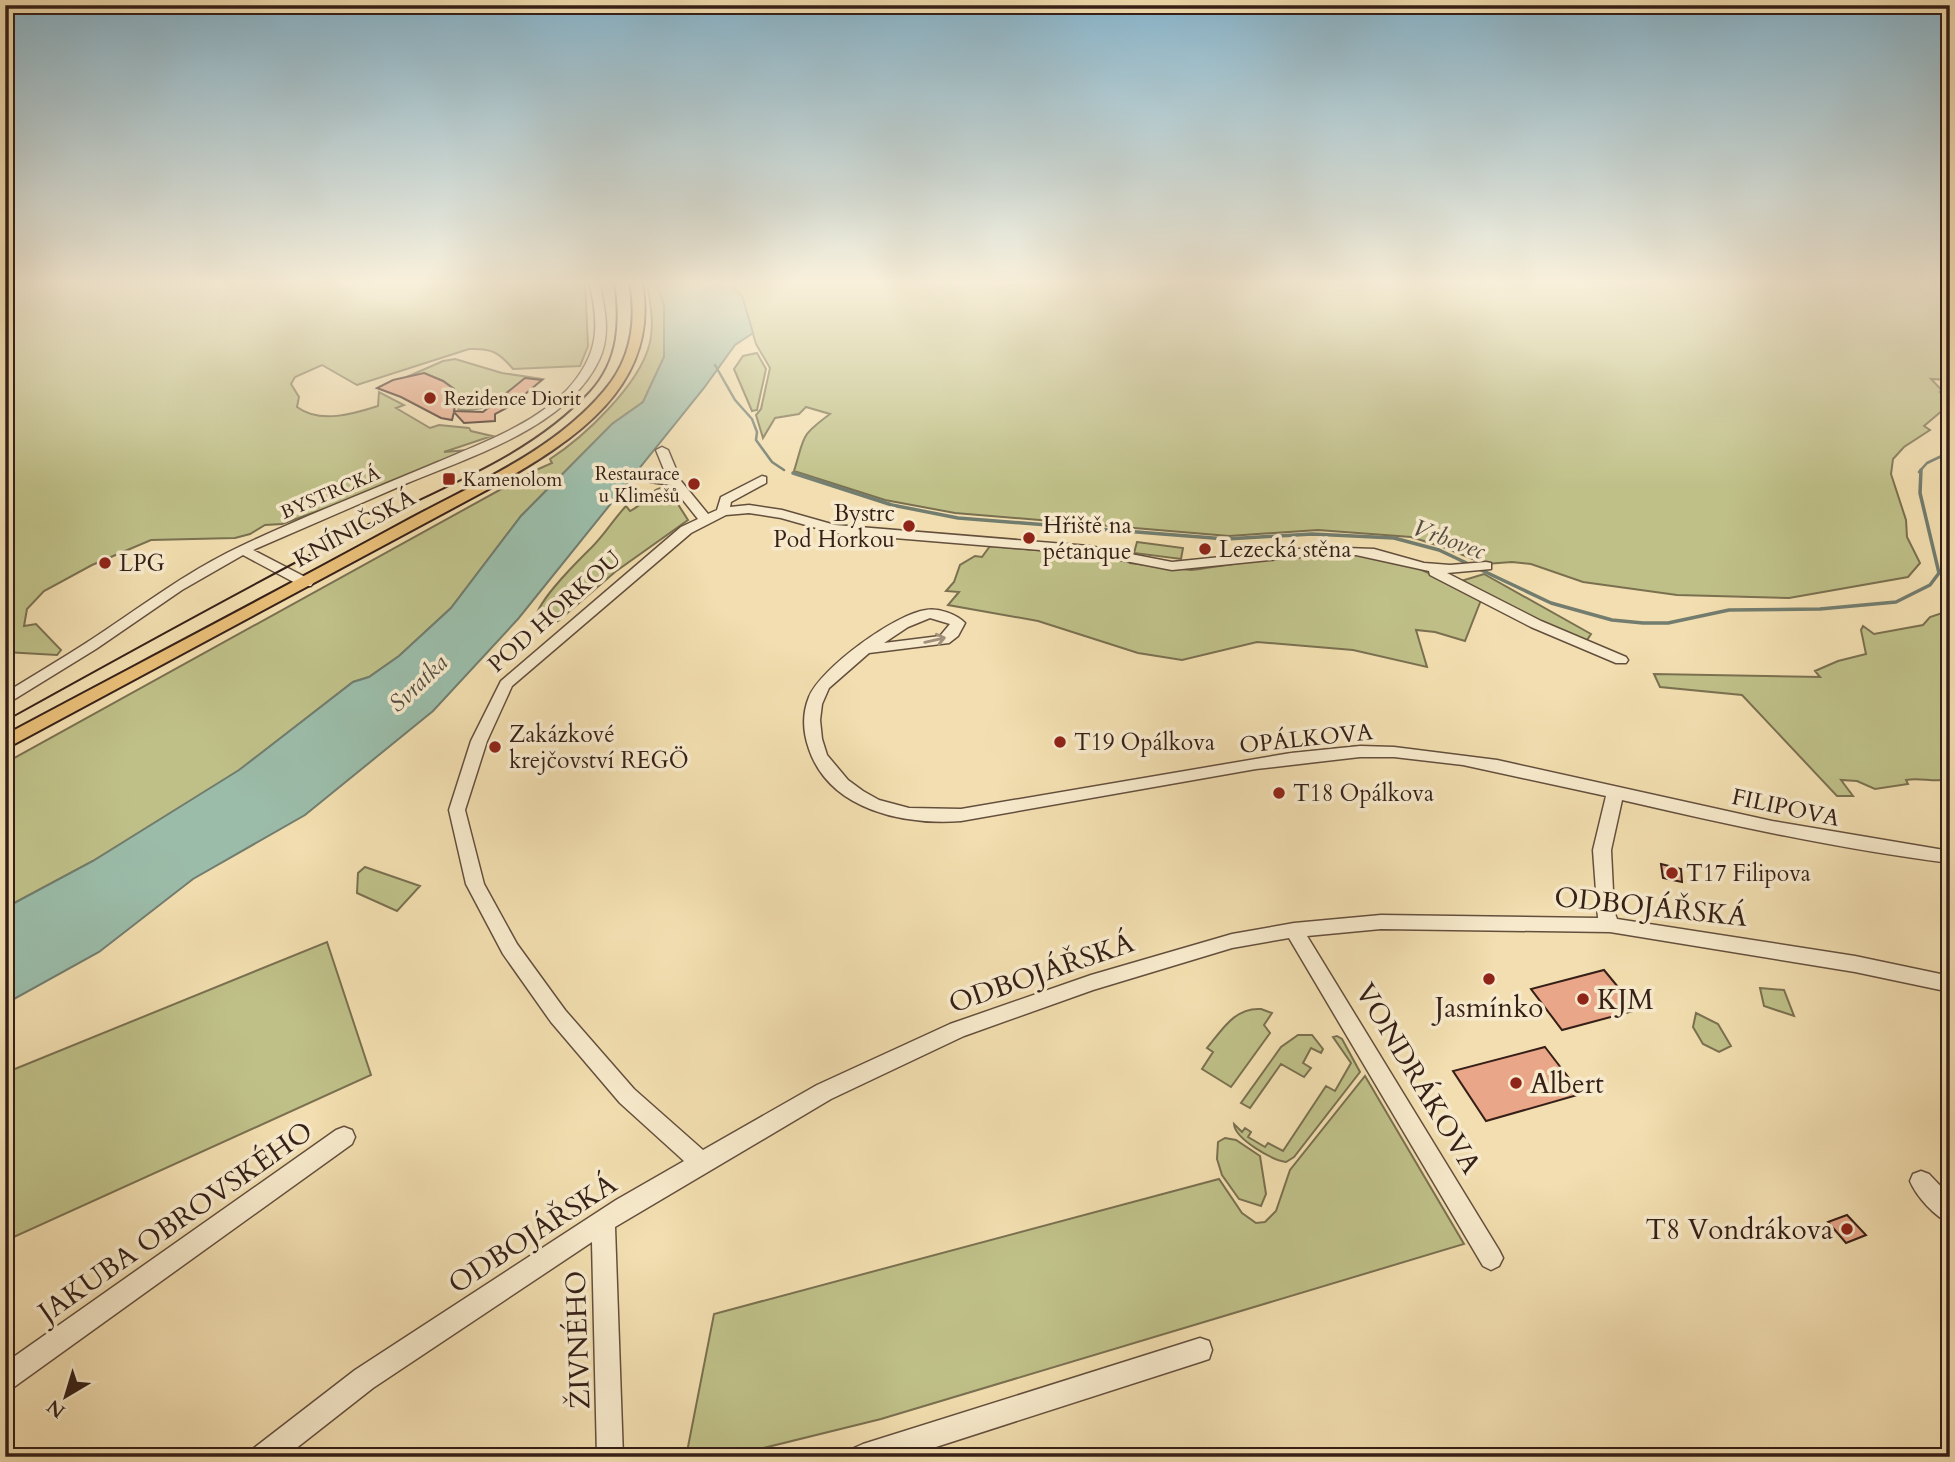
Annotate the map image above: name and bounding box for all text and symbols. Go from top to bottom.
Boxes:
place label: Rezidence Diorit [444,386,581,412]
marker: Rezidence Diorit [422,390,438,406]
street label: BYSTRCKÁ [277,460,385,526]
place label: Restaurace u Klimešů [595,461,680,509]
place label: Kamenolom [463,467,563,493]
marker: Kamenolom [441,471,457,487]
marker: Restaurace u Klimešů [686,476,702,492]
street label: KNÍNIČSKÁ [287,481,421,575]
place label: Bystrc Pod Horkou [773,498,895,555]
place label: Hřiště na pétanque [1043,510,1132,567]
water label: Vrbovec [1408,511,1490,568]
marker: Bystrc Pod Horkou [901,518,917,534]
marker: Hřiště na pétanque [1021,530,1037,546]
place label: Lezecká stěna [1219,534,1351,565]
marker: Lezecká stěna [1197,541,1213,557]
street label: POD HORKOU [481,543,628,679]
place label: LPG [119,548,165,579]
marker: LPG [97,555,113,571]
one-way arrow [924,633,946,646]
water label: Svratka [381,647,455,720]
street label: OPÁLKOVA [1238,716,1375,761]
place label: Zakázkové krejčovství REGÖ [509,719,689,776]
place label: T19 Opálkova [1074,727,1215,758]
marker: T19 Opálkova [1052,734,1068,750]
marker: Zakázkové krejčovství REGÖ [487,739,503,755]
place label: T18 Opálkova [1293,778,1434,809]
street label: FILIPOVA [1729,781,1843,834]
marker: T18 Opálkova [1271,785,1287,801]
place label: T17 Filipova [1686,858,1811,889]
marker: T17 Filipova [1664,865,1680,881]
street label: ODBOJÁŘSKÁ [1553,878,1749,936]
street label: ODBOJÁŘSKÁ [944,923,1139,1022]
marker: Jasmínko [1481,971,1497,987]
street label: VONDRÁKOVA [1346,976,1490,1181]
place label: KJM [1597,981,1654,1019]
place label: Jasmínko [1431,989,1543,1027]
marker: KJM [1575,991,1591,1007]
place label: Albert [1530,1065,1604,1103]
marker: Albert [1508,1075,1524,1091]
street label: JAKUBA OBROVSKÉHO [28,1113,320,1333]
street label: ODBOJÁŘSKÁ [441,1165,624,1303]
place label: T8 Vondrákova [1645,1211,1833,1249]
marker: T8 Vondrákova [1839,1221,1855,1237]
street label: ŽIVNÉHO [557,1270,599,1410]
north arrow [32,1360,102,1430]
text: N [41,1393,71,1424]

